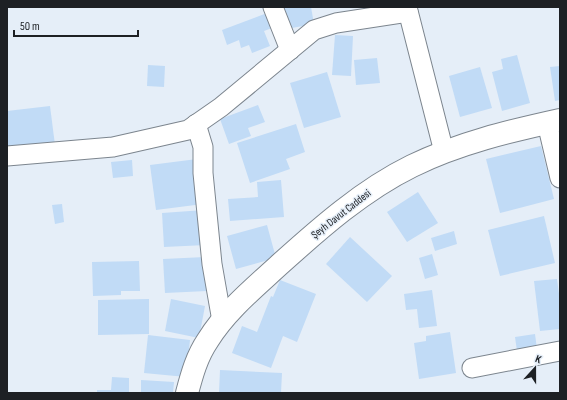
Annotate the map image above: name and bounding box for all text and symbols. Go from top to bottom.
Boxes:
scale bar [14,12,138,38]
text: 50 m [20,19,40,34]
street label: Şeyh Davut Caddesi [309,187,373,241]
north arrow [515,348,555,388]
text: K [534,352,544,366]

